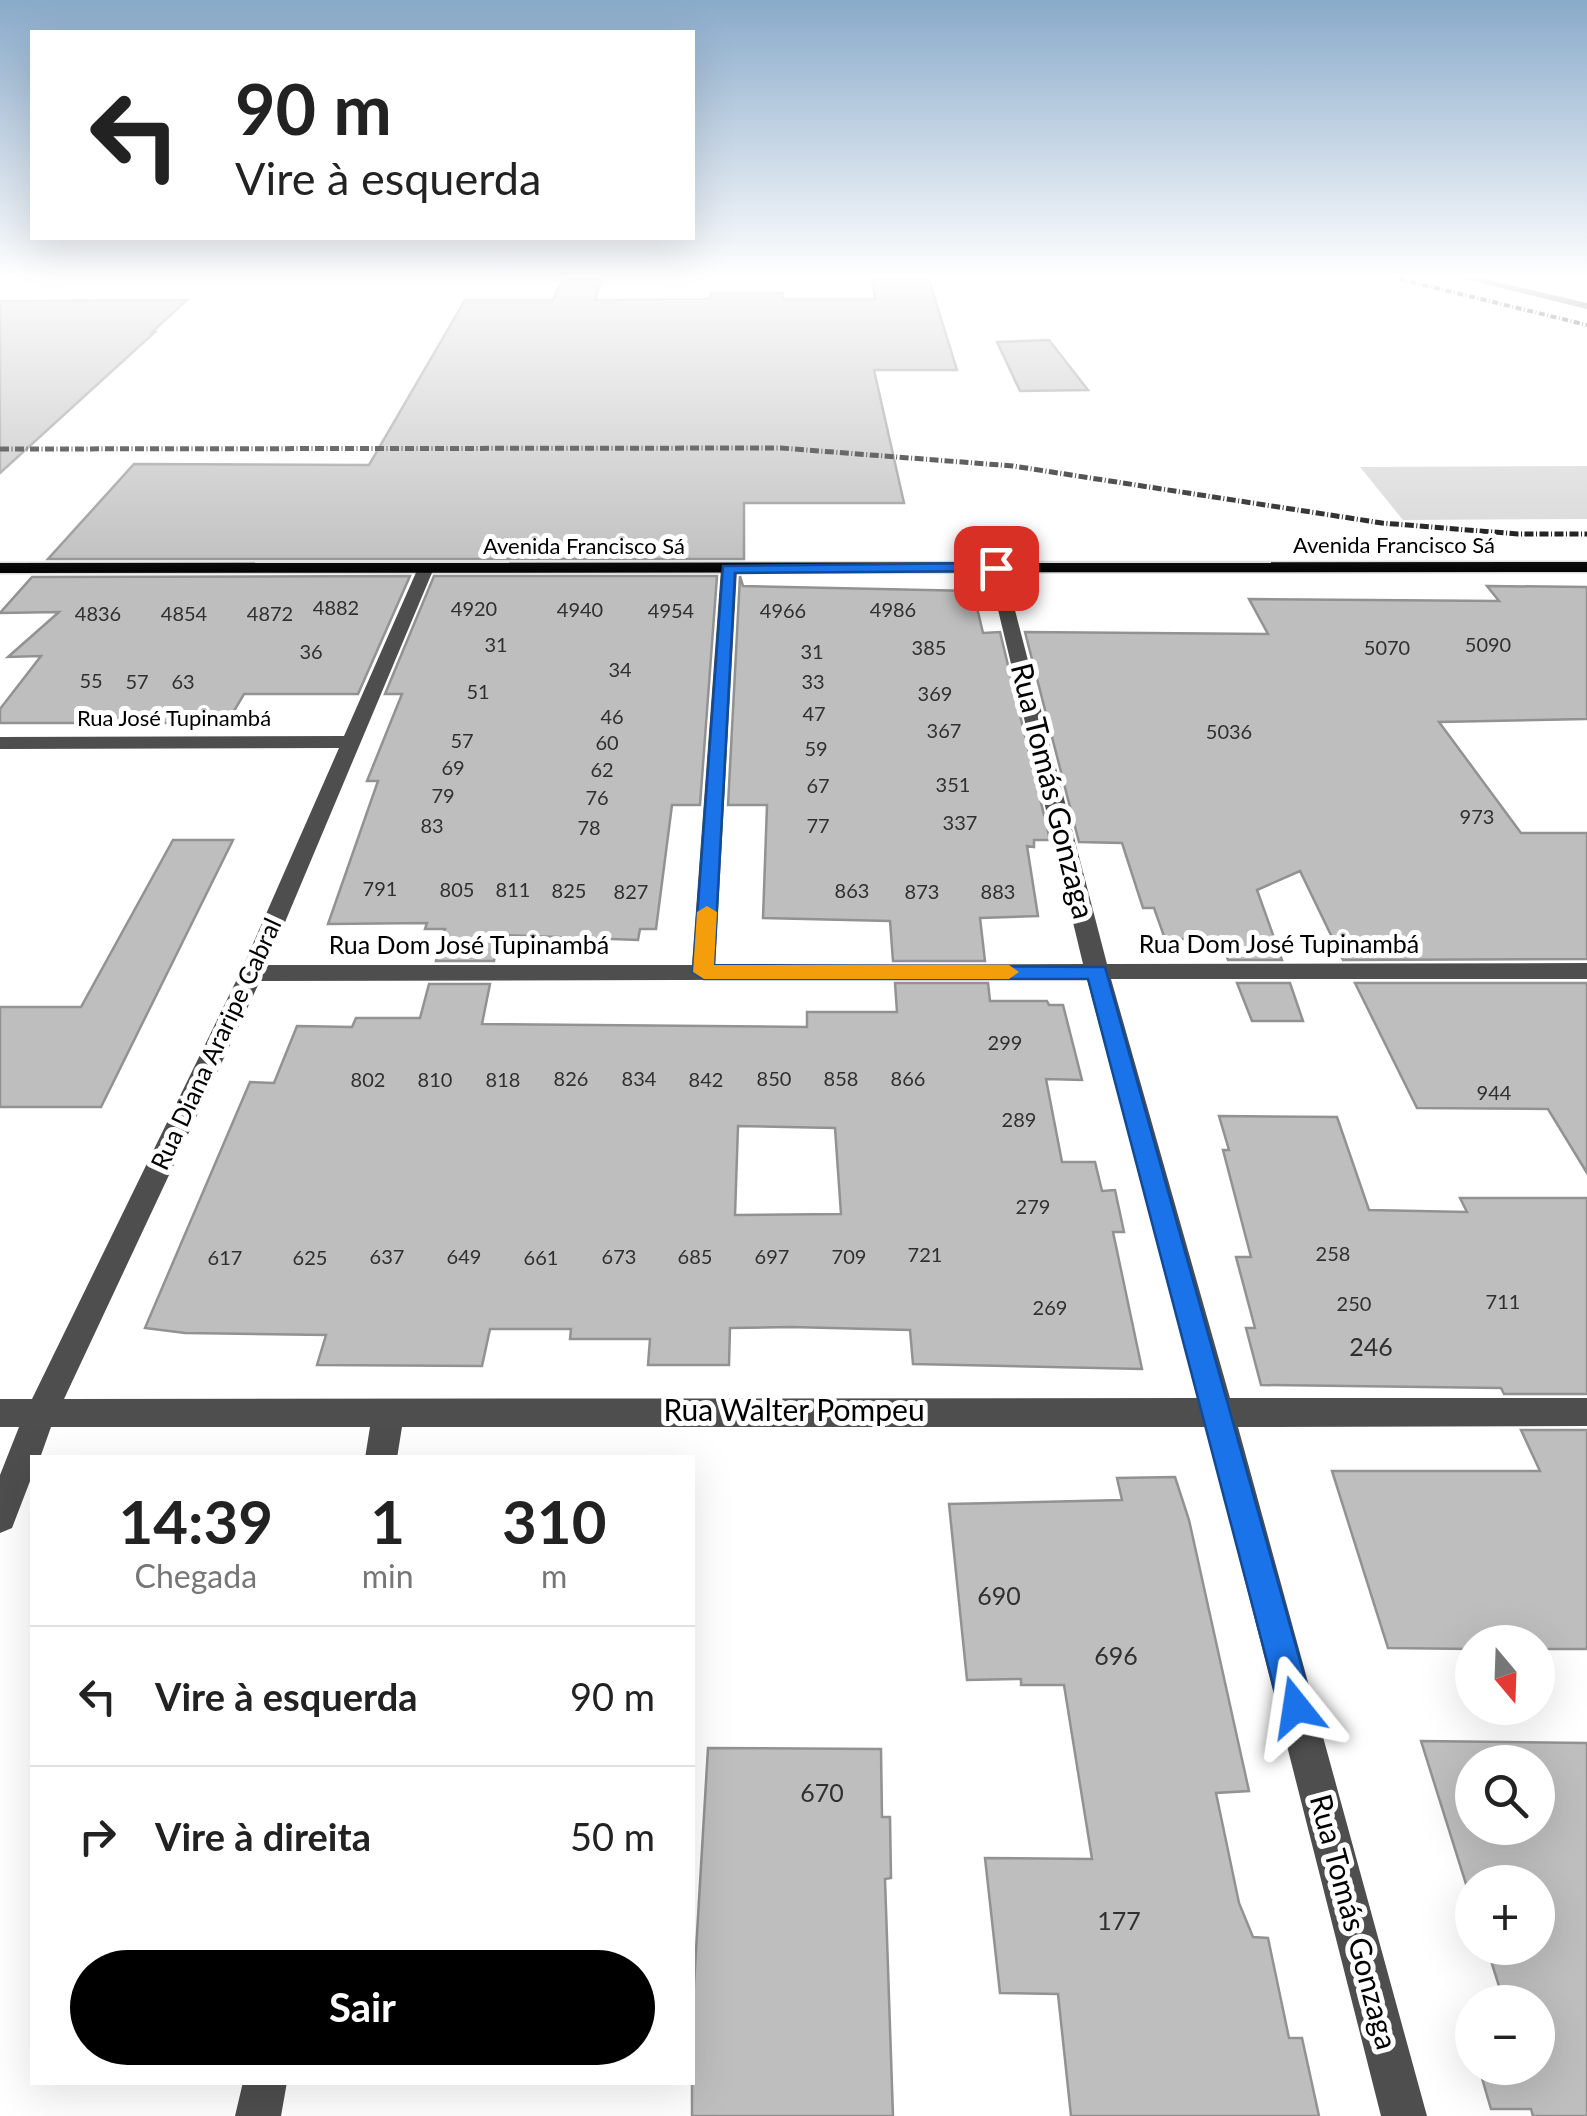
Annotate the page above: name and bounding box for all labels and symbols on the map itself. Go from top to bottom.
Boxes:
pin [954,526,1039,611]
street label: Avenida Francisco Sá [1293,531,1495,558]
street label: Avenida Francisco Sá [483,532,685,559]
house number: 4882 [313,595,359,619]
house number: 4920 [451,596,497,620]
house number: 4940 [557,597,603,621]
house number: 4986 [870,597,916,621]
house number: 4954 [648,598,695,622]
house number: 4966 [760,598,806,622]
house number: 4836 [75,601,121,625]
house number: 4854 [161,601,208,625]
house number: 4872 [247,601,293,625]
house number: 31 [484,632,508,656]
house number: 5090 [1465,632,1511,656]
house number: 385 [912,635,946,659]
house number: 5070 [1364,635,1410,659]
house number: 36 [299,639,323,663]
house number: 31 [800,639,824,663]
house number: 34 [608,657,632,681]
street label: Rua Tomás Gonzaga [1005,659,1103,922]
house number: 55 [79,668,103,692]
house number: 57 [125,669,149,693]
house number: 63 [171,669,195,693]
house number: 33 [801,669,825,693]
house number: 51 [466,679,490,703]
house number: 369 [918,681,952,705]
house number: 47 [802,701,826,725]
street label: Rua José Tupinambá [77,704,271,731]
house number: 46 [600,704,624,728]
house number: 367 [927,718,961,742]
house number: 5036 [1206,719,1252,743]
house number: 57 [450,728,474,752]
house number: 60 [595,730,619,754]
house number: 59 [804,736,828,760]
house number: 69 [441,755,465,779]
house number: 62 [590,757,614,781]
house number: 351 [936,772,970,796]
house number: 67 [806,773,830,797]
house number: 79 [431,783,455,807]
house number: 76 [585,785,609,809]
house number: 973 [1460,804,1494,828]
house number: 337 [943,810,977,834]
house number: 83 [420,813,444,837]
house number: 77 [806,813,830,837]
house number: 78 [577,815,601,839]
house number: 791 [363,876,397,900]
house number: 805 [440,877,474,901]
house number: 811 [496,877,530,901]
house number: 825 [552,878,586,902]
house number: 863 [835,878,869,902]
house number: 827 [614,879,648,903]
house number: 873 [905,879,939,903]
house number: 883 [981,879,1015,903]
street label: Rua Diana Araripe Cabral [144,913,287,1174]
street label: Rua Dom José Tupinambá [1139,928,1419,958]
street label: Rua Dom José Tupinambá [329,929,609,959]
house number: 299 [988,1030,1022,1054]
house number: 826 [554,1066,588,1090]
house number: 834 [622,1066,657,1090]
house number: 850 [757,1066,791,1090]
house number: 858 [824,1066,858,1090]
house number: 866 [891,1066,925,1090]
house number: 802 [351,1067,385,1091]
house number: 810 [418,1067,452,1091]
house number: 818 [486,1067,520,1091]
house number: 842 [689,1067,723,1091]
house number: 944 [1477,1080,1512,1104]
house number: 289 [1002,1107,1036,1131]
house number: 279 [1016,1194,1050,1218]
house number: 258 [1316,1241,1350,1265]
house number: 721 [908,1242,942,1266]
house number: 637 [370,1244,404,1268]
house number: 649 [447,1244,481,1268]
house number: 673 [602,1244,636,1268]
house number: 685 [678,1244,712,1268]
house number: 697 [755,1244,789,1268]
house number: 709 [832,1244,866,1268]
house number: 617 [208,1245,242,1269]
house number: 625 [293,1245,327,1269]
house number: 661 [524,1245,558,1269]
house number: 711 [1486,1289,1520,1313]
house number: 250 [1337,1291,1371,1315]
house number: 269 [1033,1295,1067,1319]
house number: 246 [1349,1331,1393,1361]
street label: Rua Walter Pompeu [663,1391,925,1427]
house number: 690 [977,1580,1021,1610]
north arrow [1455,1625,1555,1725]
house number: 696 [1094,1640,1138,1670]
position arrow [1244,1655,1348,1759]
house number: 670 [800,1777,844,1807]
street label: Rua Tomás Gonzaga [1304,1790,1406,2053]
house number: 177 [1097,1905,1141,1935]

